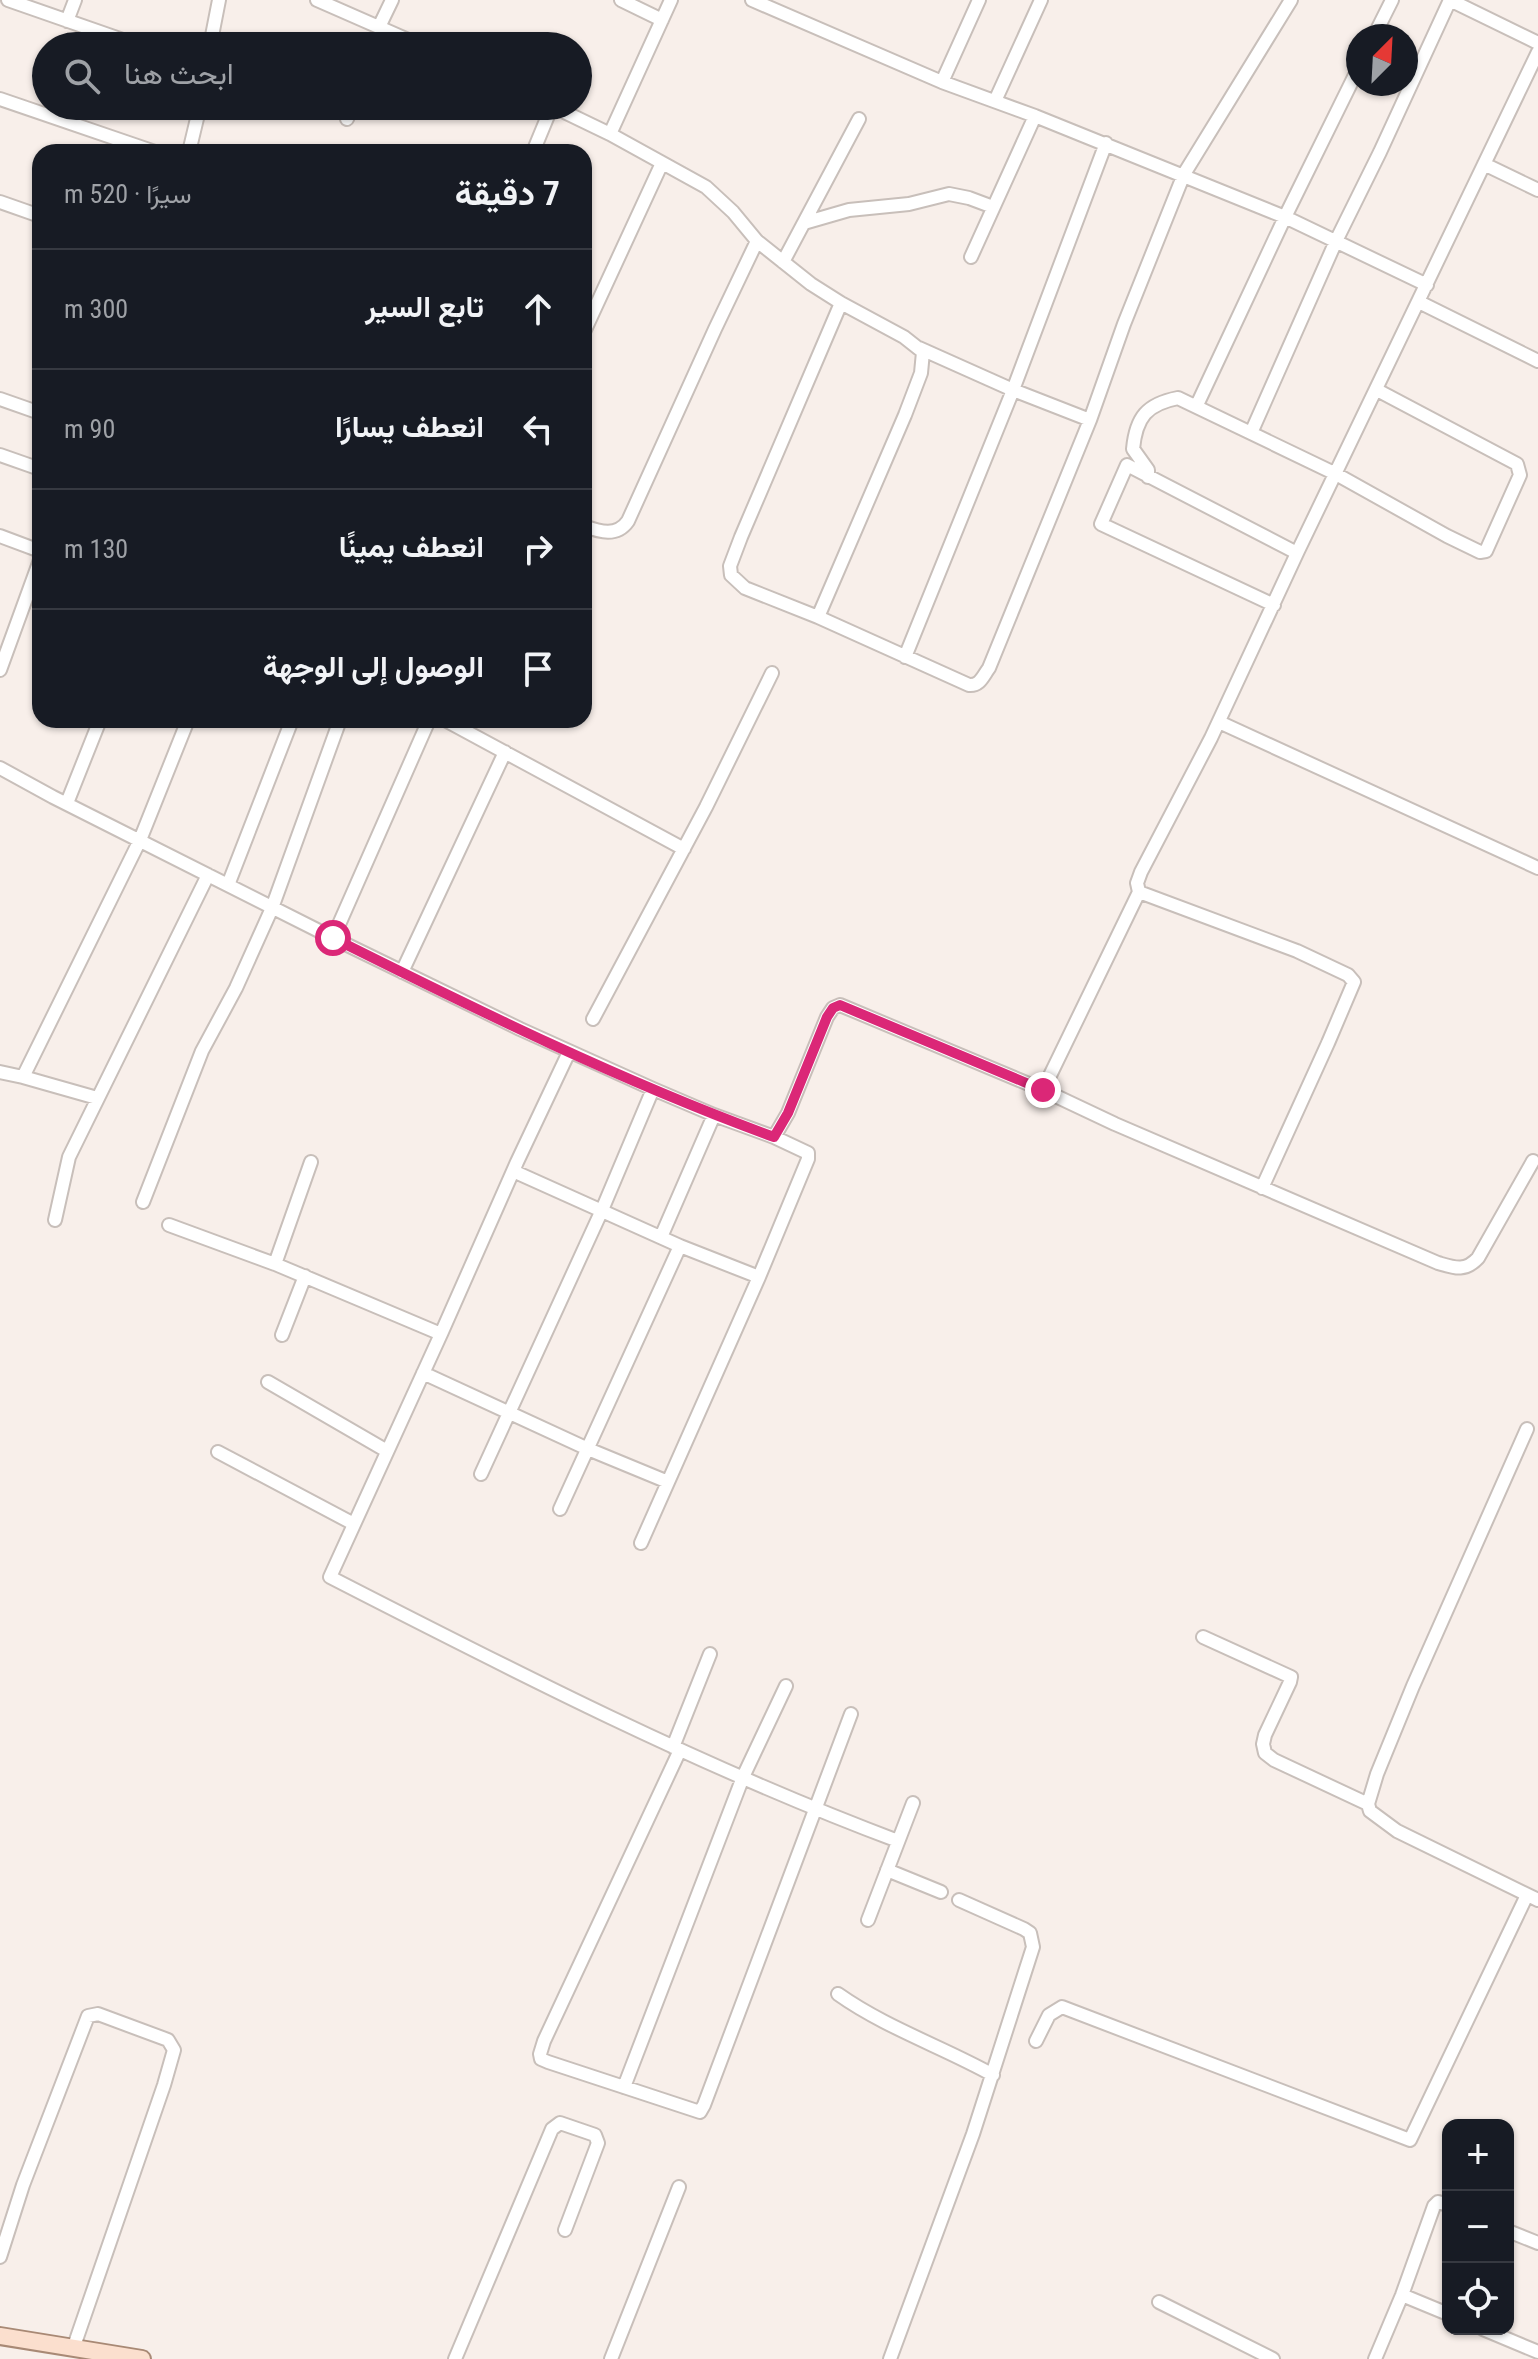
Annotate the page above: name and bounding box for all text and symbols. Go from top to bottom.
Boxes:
north arrow [1346,24,1418,96]
search box [32,32,592,120]
icon: search [60,54,104,98]
text: ابحث هنا [124,56,234,91]
text: 7 دقيقة [455,173,560,213]
text: سيرًا · 520 m [64,179,191,209]
icon: ahead [516,287,560,331]
text: تابع السير [365,289,484,324]
text: 300 m [64,294,128,324]
icon: left [516,407,560,451]
text: انعطف يسارًا [335,409,484,444]
text: 90 m [64,414,115,444]
icon: right [516,527,560,571]
text: انعطف يمينًا [339,529,484,564]
text: 130 m [64,534,128,564]
icon: arrive [516,647,560,691]
text: الوصول إلى الوجهة [263,649,484,684]
route start [315,920,351,956]
route end [1025,1072,1061,1108]
map controls [1442,2119,1514,2335]
button: + [1442,2119,1514,2191]
button: − [1442,2191,1514,2263]
button: locate [1442,2263,1514,2335]

